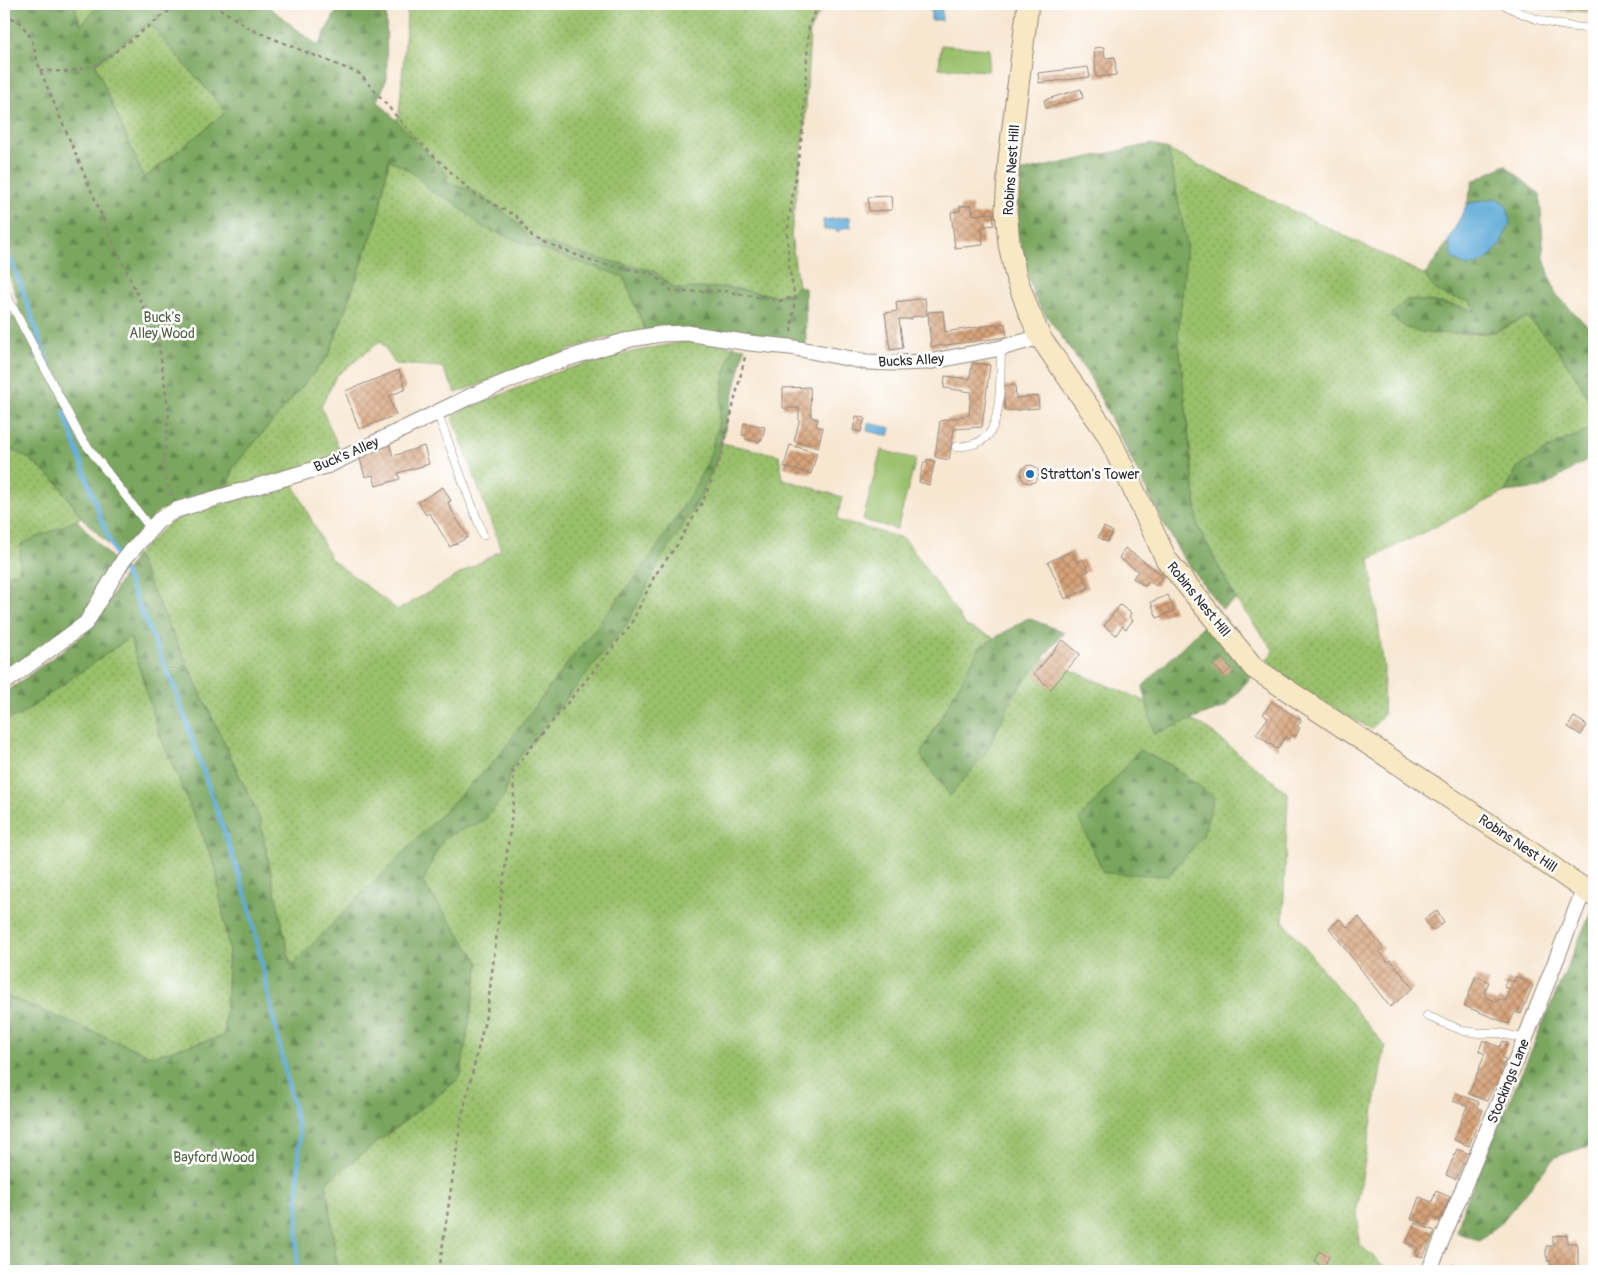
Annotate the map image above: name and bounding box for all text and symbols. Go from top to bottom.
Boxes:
street label: Robins Nest Hill [1000,124,1023,216]
park label: Buck's Alley Wood [129,309,195,342]
street label: Bucks Alley [878,350,944,371]
street label: Buck's Alley [311,433,381,476]
place label: Stratton's Tower [1040,466,1139,483]
marker: Stratton's Tower [1024,468,1036,480]
street label: Robins Nest Hill [1163,559,1234,640]
street label: Robins Nest Hill [1475,811,1560,876]
street label: Stockings Lane [1484,1036,1533,1126]
park label: Bayford Wood [173,1149,255,1166]

